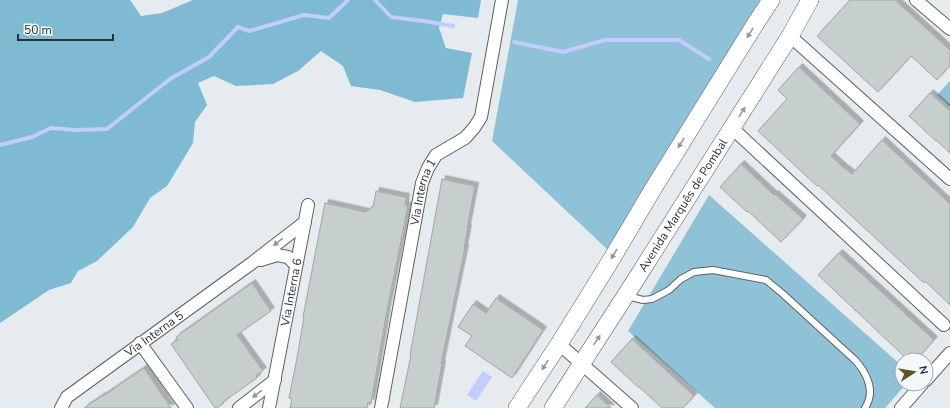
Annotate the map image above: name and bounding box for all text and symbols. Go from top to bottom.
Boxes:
scale bar [18,16,113,42]
text: 50 m [24,22,52,38]
one-way arrow [746,28,754,38]
one-way arrow [738,107,746,117]
street label: Avenida Marquês de Pombal [635,135,731,275]
one-way arrow [678,137,685,149]
street label: Via Interna 1 [406,156,440,228]
one-way arrow [273,238,284,247]
one-way arrow [610,249,618,259]
street label: Via Interna 6 [277,257,306,328]
street label: Via Interna 5 [121,307,187,361]
one-way arrow [593,335,601,345]
north arrow [894,352,934,392]
one-way arrow [541,359,549,370]
text: N [915,364,931,376]
one-way arrow [251,390,262,398]

